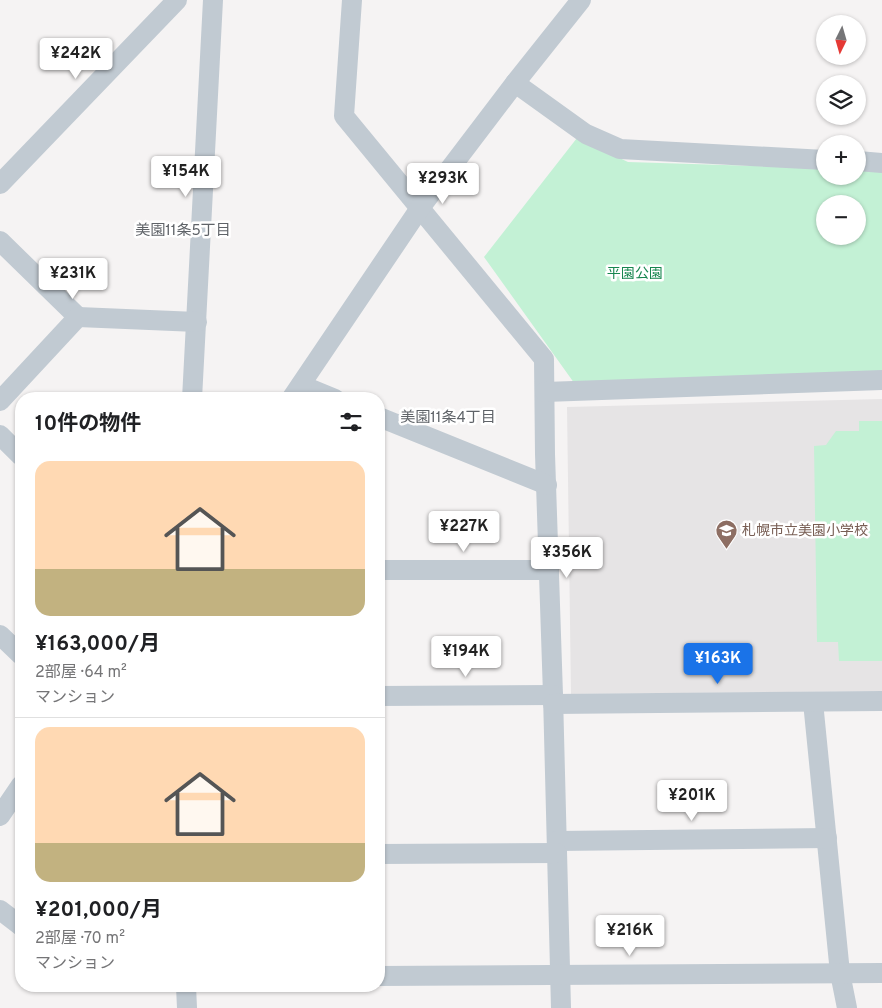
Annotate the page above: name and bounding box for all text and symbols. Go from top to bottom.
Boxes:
north arrow [816,15,866,65]
map controls [816,15,866,245]
pin: ¥242K [41,38,111,80]
text: ¥242K [51,44,101,64]
button: layers [816,75,866,125]
button: + [816,135,866,185]
pin: ¥154K [151,156,221,198]
text: ¥154K [162,162,210,182]
pin: ¥293K [408,162,478,205]
text: ¥293K [418,169,468,189]
button: − [816,195,866,245]
district label: 美園11条5丁目 [135,222,231,241]
pin: ¥231K [38,258,108,300]
text: ¥231K [50,264,96,284]
park label: 平園公園 [607,266,663,283]
icon: filters [337,408,365,436]
district label: 美園11条4丁目 [400,409,496,428]
text: 10件の物件 [35,411,141,438]
icon: home [155,494,245,584]
pin: ¥227K [429,510,499,553]
text: ¥227K [440,517,489,537]
school or university icon: 札幌市立美園小学校 [714,518,738,549]
place label: 札幌市立美園小学校 [742,523,868,540]
pin: ¥356K [532,536,602,579]
text: ¥356K [542,543,592,563]
text: ¥163,000/月 [35,631,160,658]
pin: ¥194K [431,636,501,678]
text: ¥194K [442,642,490,662]
pin: ¥163K [683,642,753,685]
text: ¥163K [695,649,741,669]
text: 2部屋 · 64 m² [35,663,127,683]
text: マンション [35,688,115,708]
icon: home [155,759,245,849]
pin: ¥201K [657,780,727,822]
text: ¥201K [668,786,716,806]
text: ¥201,000/月 [35,897,162,924]
pin: ¥216K [595,914,665,957]
text: ¥216K [606,921,654,941]
text: 2部屋 · 70 m² [35,929,125,949]
text: マンション [35,954,115,974]

